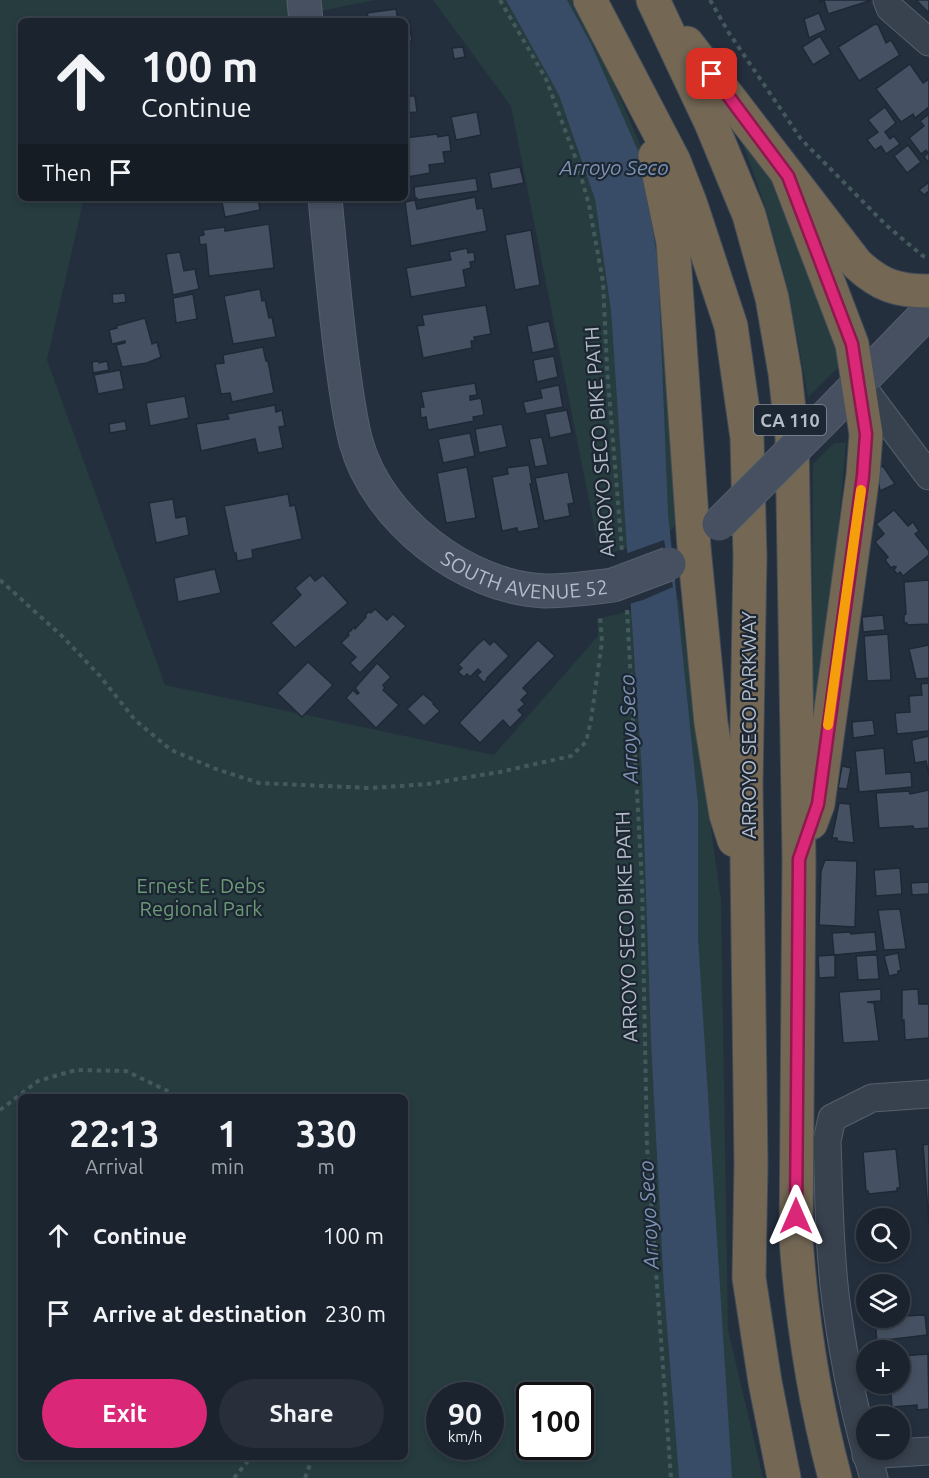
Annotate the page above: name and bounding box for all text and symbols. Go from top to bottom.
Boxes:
icon: ahead [42,42,120,120]
text: 100 m [141,43,258,90]
pin [686,48,737,99]
icon: arrive [695,57,728,90]
text: Continue [141,92,252,122]
water label: Arroyo Seco [558,155,669,179]
icon: arrive [104,156,137,189]
text: Then [42,160,92,185]
street label: ARROYO SECO BIKE PATH [579,326,619,558]
road number: CA 110 [754,405,826,435]
street label: SOUTH AVENUE 52 [437,546,609,603]
street label: ARROYO SECO PARKWAY [737,611,760,839]
water label: Arroyo Seco [614,674,642,785]
street label: ARROYO SECO BIKE PATH [610,811,642,1043]
park label: Ernest E. Debs Regional Park [137,874,265,920]
text: 22:13 [69,1113,159,1154]
text: 1 [217,1113,238,1154]
text: 330 [296,1113,357,1154]
text: Arrival [85,1155,144,1178]
text: min [211,1155,244,1178]
text: m [318,1155,335,1178]
water label: Arroyo Seco [633,1160,663,1271]
position arrow [764,1184,828,1248]
map controls [856,1208,910,1460]
button: search [856,1208,910,1262]
icon: ahead [42,1219,75,1252]
text: Continue [93,1223,187,1248]
text: 100 m [323,1223,384,1248]
button: layers [856,1274,910,1328]
icon: arrive [42,1297,75,1330]
text: Arrive at destination [93,1301,307,1326]
text: 230 m [325,1301,386,1326]
button: + [856,1340,910,1394]
button: Exit [42,1379,207,1448]
button: Share [219,1379,384,1448]
speed limit sign: 100 [516,1382,594,1460]
text: 90 [448,1397,482,1431]
button: − [856,1406,910,1460]
text: km/h [448,1428,482,1445]

